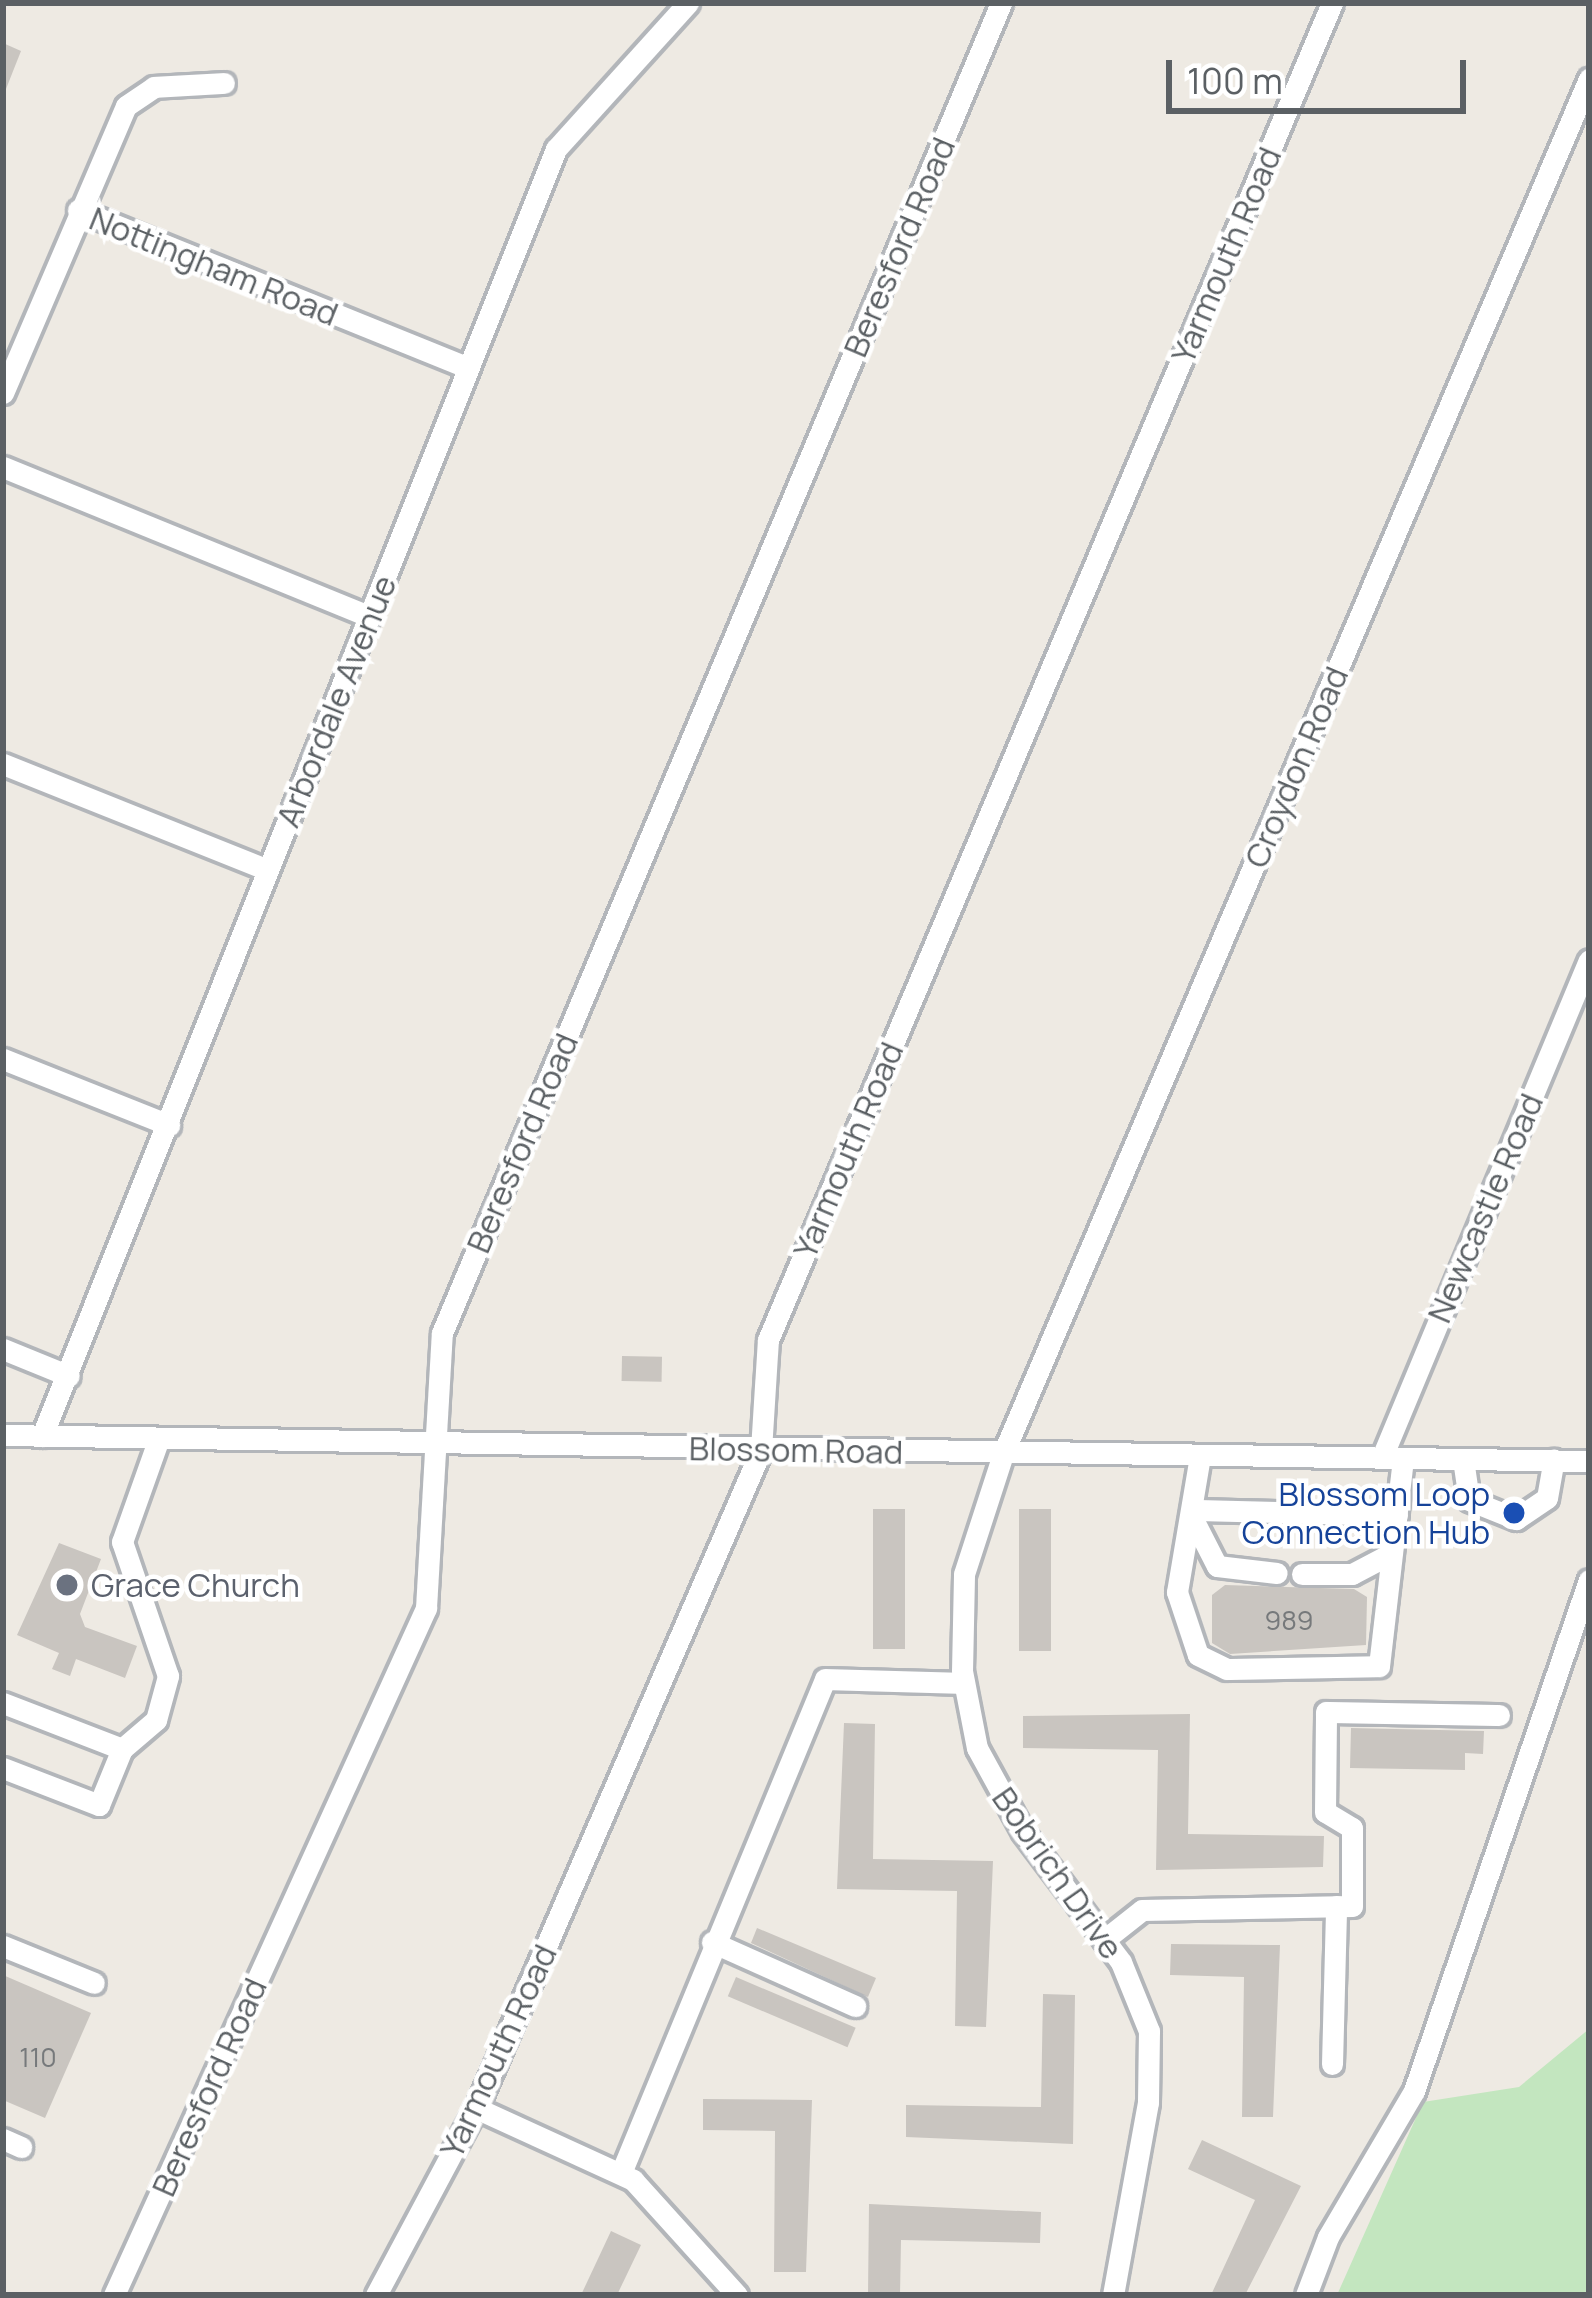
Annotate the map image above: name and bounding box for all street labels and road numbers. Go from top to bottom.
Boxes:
street label: Beresford Road [835,131,963,363]
street label: Yarmouth Road [1163,141,1289,369]
street label: Nottingham Road [84,198,344,334]
street label: Arbordale Avenue [267,569,405,833]
street label: Croydon Road [1236,661,1356,873]
street label: Beresford Road [458,1027,586,1259]
street label: Yarmouth Road [785,1036,911,1264]
street label: Newcastle Road [1419,1088,1551,1328]
street label: Blossom Road [689,1428,903,1472]
street label: Bobrich Drive [984,1780,1132,1966]
street label: Yarmouth Road [431,1938,565,2164]
street label: Beresford Road [143,1972,275,2202]

